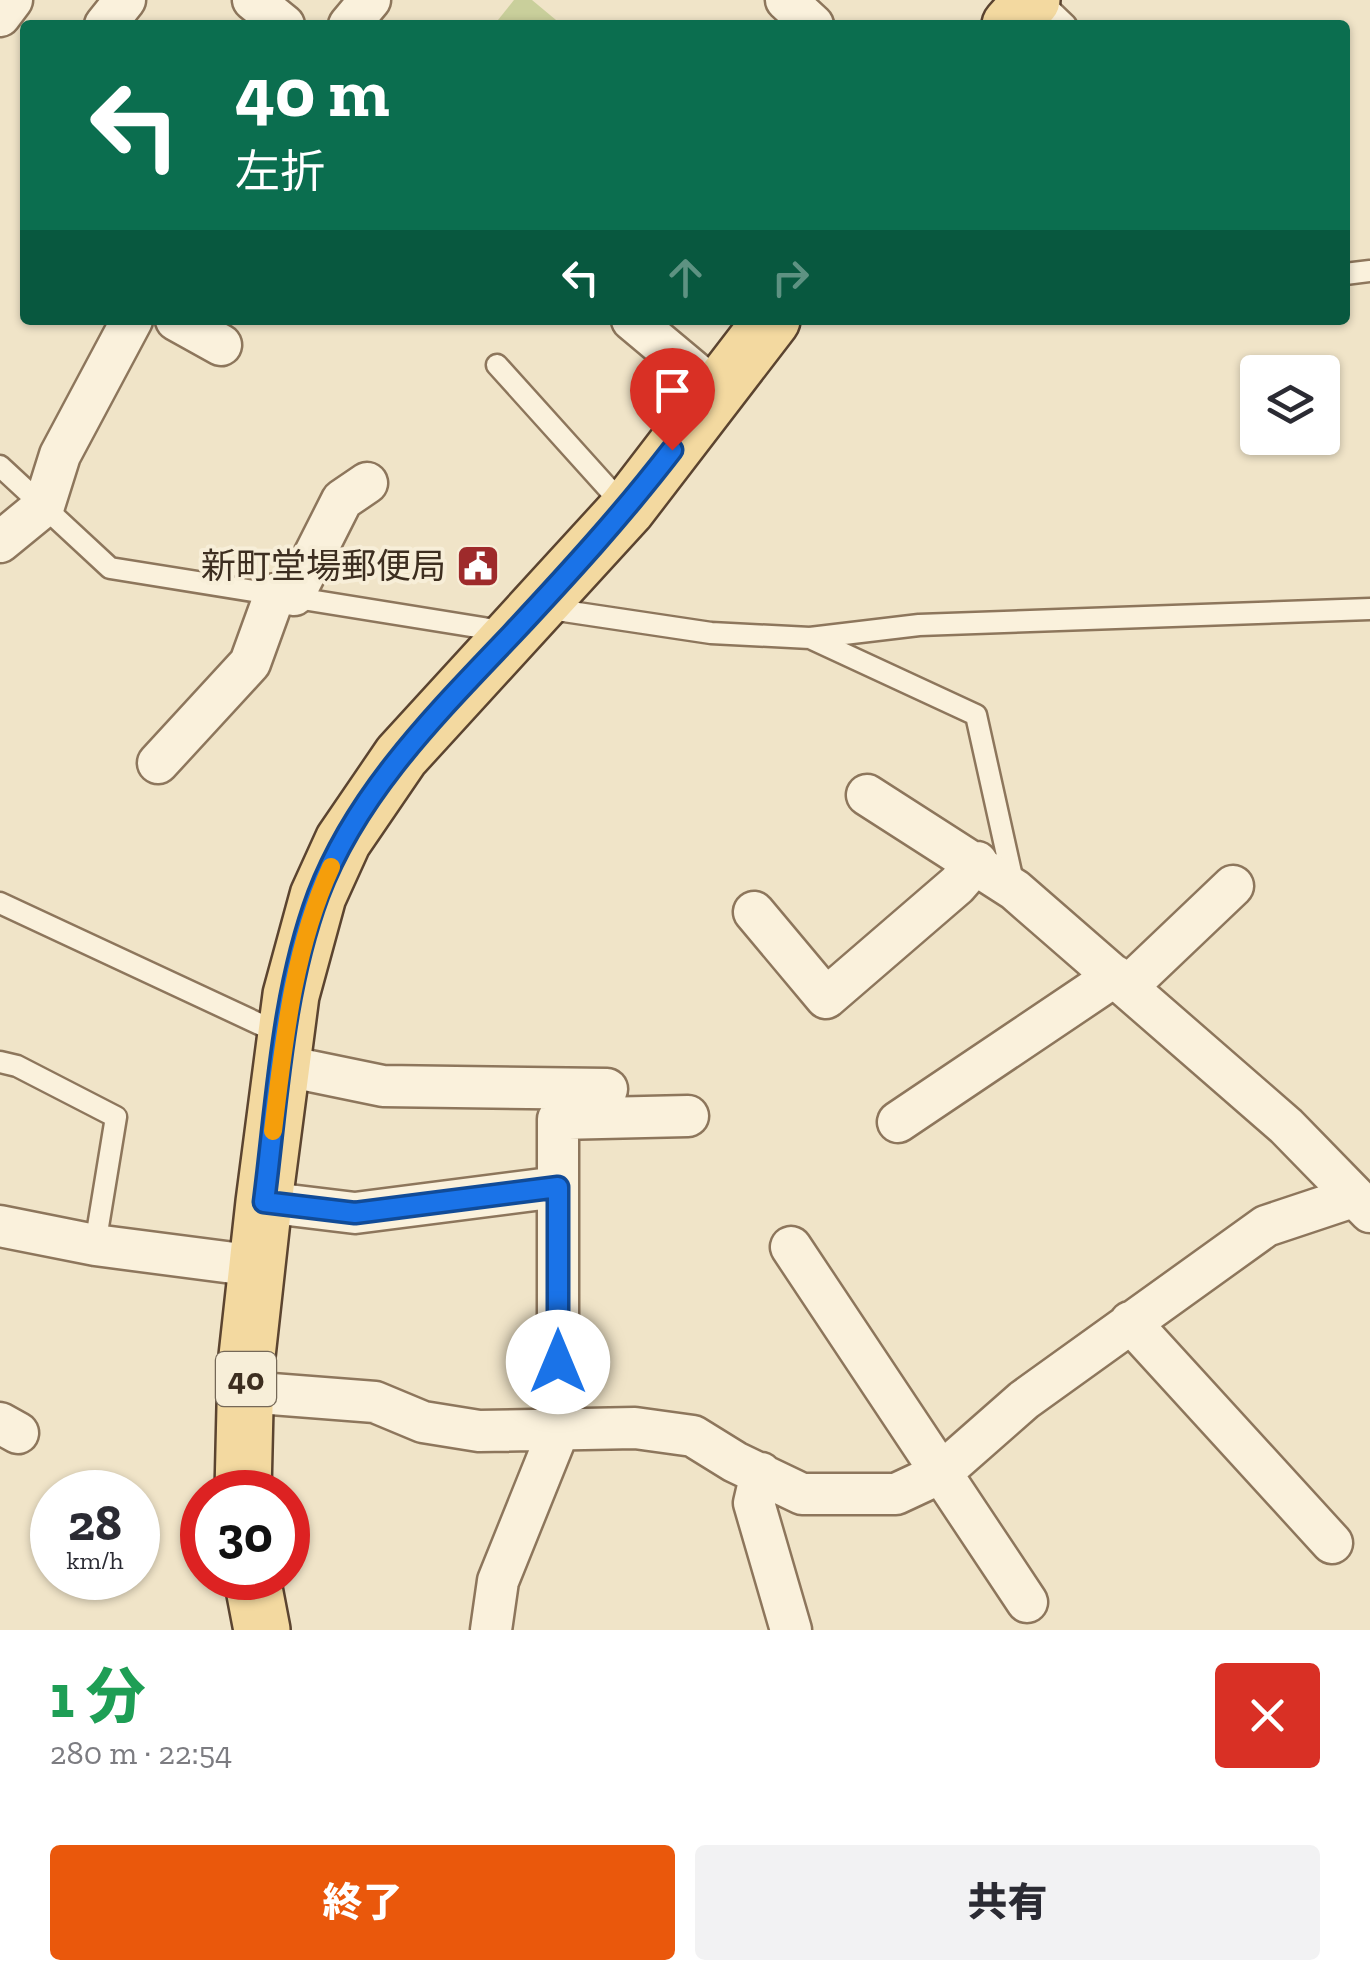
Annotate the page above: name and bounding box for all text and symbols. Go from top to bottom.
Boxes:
text: 40 m [235,50,390,134]
icon: left [70,60,200,190]
text: 左折 [235,145,325,199]
icon: left [553,250,608,305]
icon: ahead [658,250,713,305]
icon: right [763,250,818,305]
pin [630,348,715,451]
map controls [1240,355,1340,455]
button: layers [1240,355,1340,455]
icon: arrive [645,363,700,418]
public building icon: 新町堂場郵便局 [455,543,501,589]
place label: 新町堂場郵便局 [201,545,446,587]
position arrow [506,1310,610,1414]
road number: 40 [216,1352,276,1406]
speed limit sign: 30 [180,1470,310,1600]
text: 28 [68,1493,122,1553]
text: km/h [66,1545,124,1575]
text: 1 分 [50,1660,145,1732]
button: close [1215,1663,1320,1768]
text: 280 m · 22:54 [50,1734,232,1772]
button: 終了 [50,1845,675,1960]
button: 共有 [695,1845,1320,1960]

